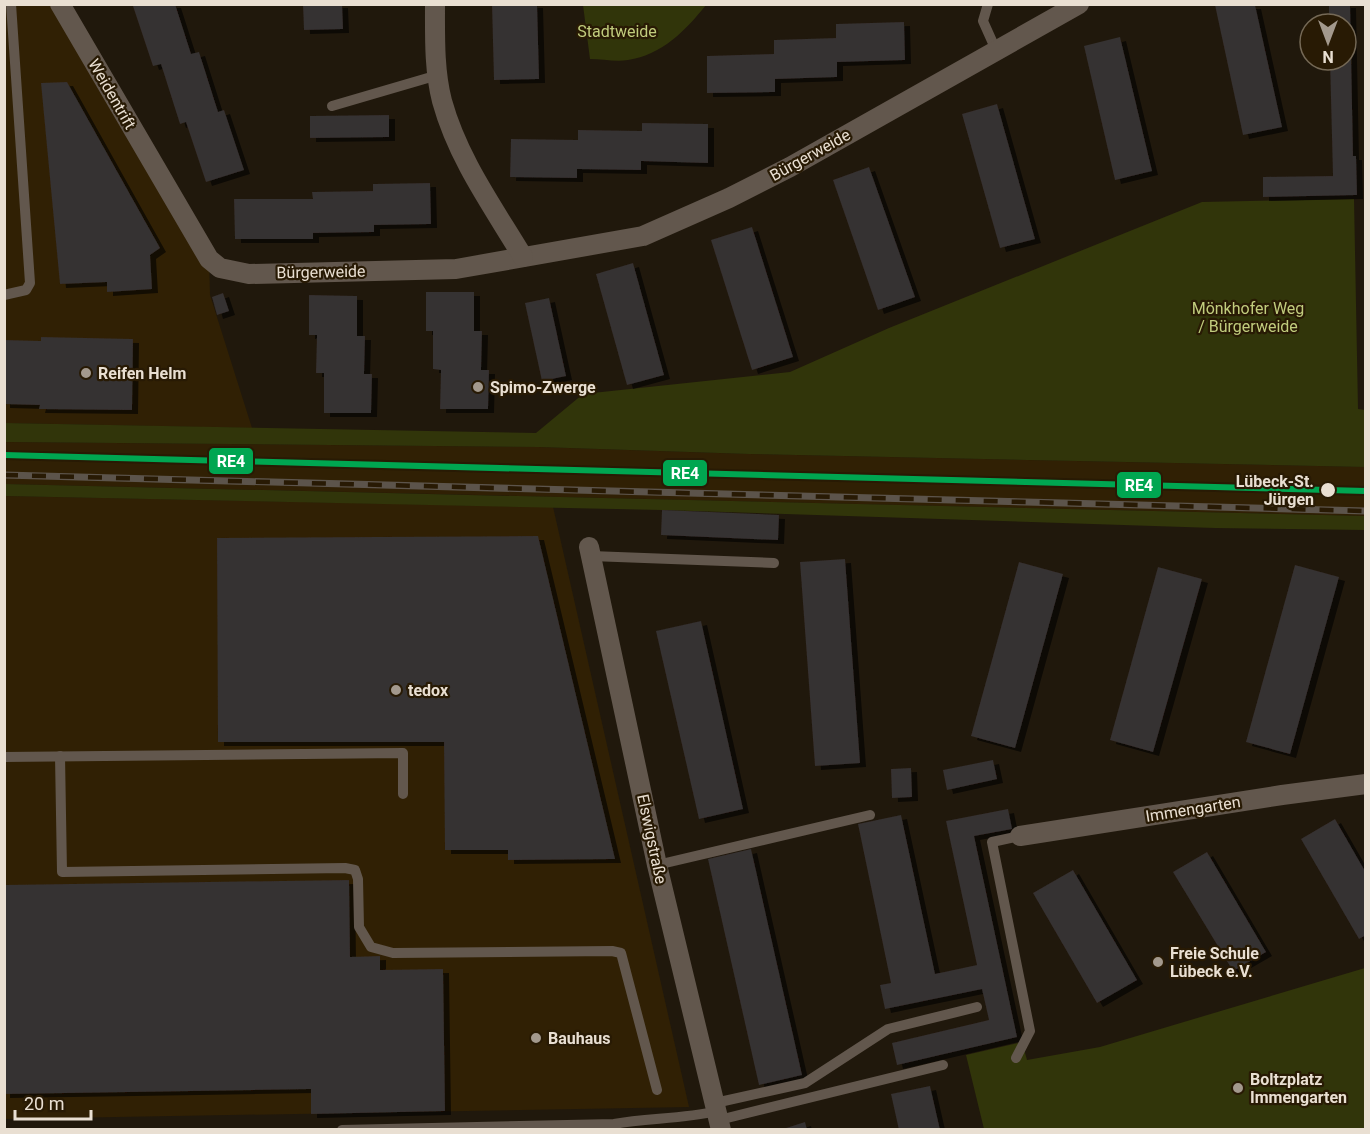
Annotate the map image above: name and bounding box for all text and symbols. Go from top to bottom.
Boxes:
north arrow [1298,12,1358,72]
park label: Stadtweide [577,22,657,41]
text: N [1322,47,1334,66]
street label: Weidentrift [84,55,140,133]
street label: Bürgerweide [766,125,854,185]
street label: Bürgerweide [276,262,366,282]
park label: Mönkhofer Weg / Bürgerweide [1192,299,1304,336]
place label: Reifen Helm [98,364,186,383]
marker: Reifen Helm [79,366,93,380]
place label: Spimo-Zwerge [490,378,596,397]
marker: Spimo-Zwerge [471,380,485,394]
line badge: RE4 [208,447,254,475]
text: RE4 [217,452,245,471]
line badge: RE4 [662,459,708,487]
text: RE4 [671,464,699,483]
line badge: RE4 [1116,471,1162,499]
place label: Lübeck-St. Jürgen [1236,472,1314,509]
text: RE4 [1125,476,1153,495]
marker: Lübeck-St. Jürgen [1319,481,1337,499]
place label: tedox [408,681,449,700]
marker: tedox [389,683,403,697]
street label: Elswigstraße [633,792,671,886]
street label: Immengarten [1144,792,1242,826]
place label: Freie Schule Lübeck e.V. [1170,944,1259,981]
marker: Freie Schule Lübeck e.V. [1151,955,1165,969]
place label: Bauhaus [548,1029,610,1048]
marker: Bauhaus [529,1031,543,1045]
place label: Boltzplatz Immengarten [1250,1070,1347,1107]
marker: Boltzplatz Immengarten [1231,1081,1245,1095]
scale bar [15,1083,92,1121]
text: 20 m [24,1093,64,1114]

